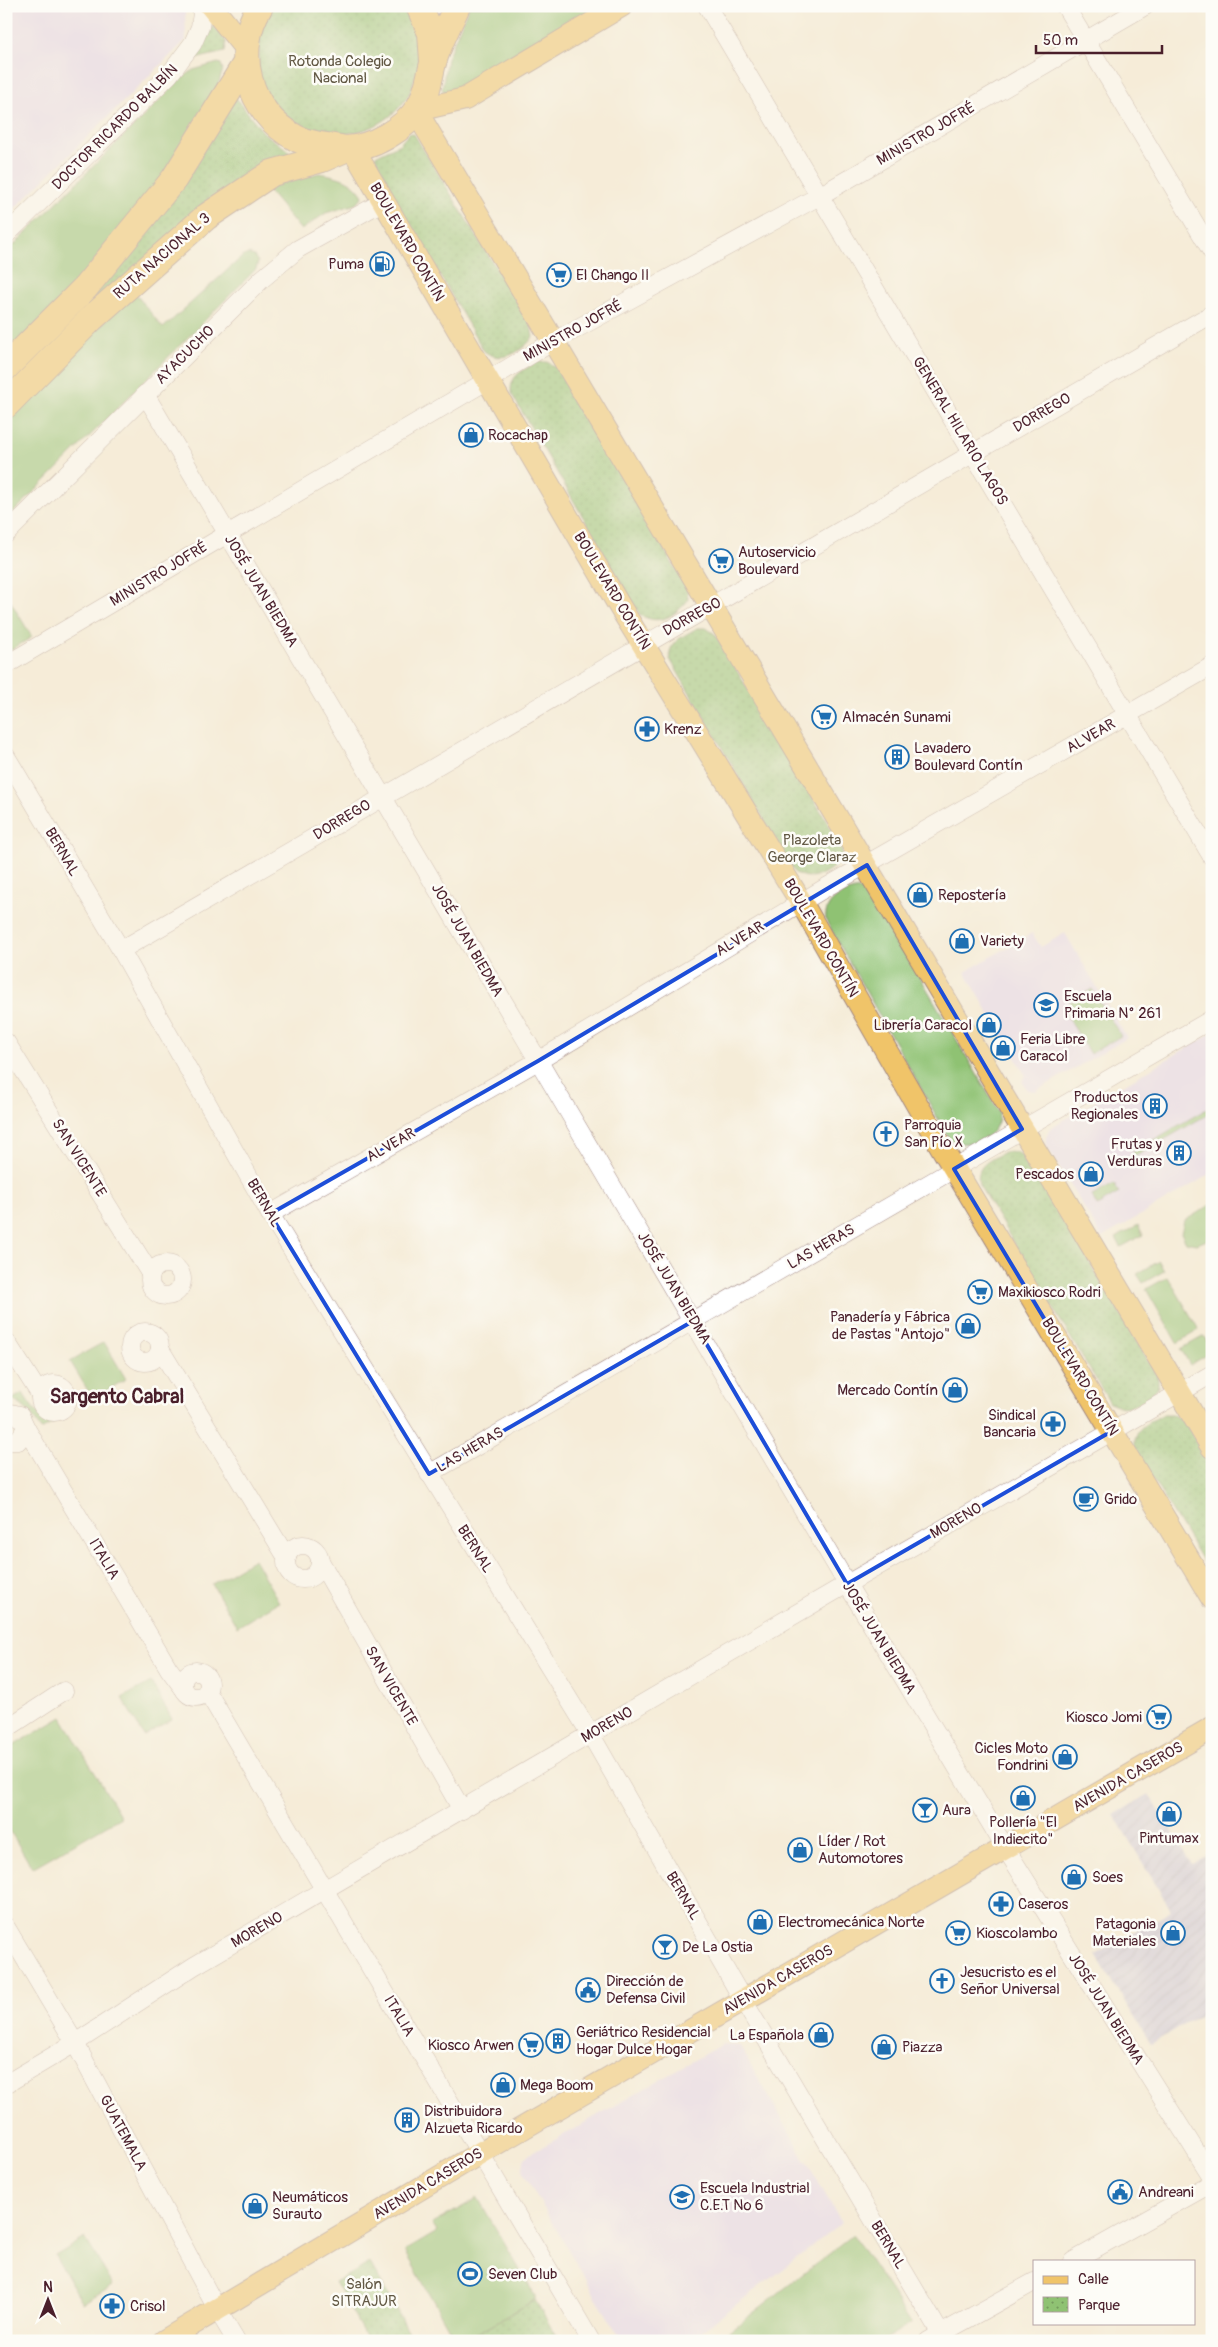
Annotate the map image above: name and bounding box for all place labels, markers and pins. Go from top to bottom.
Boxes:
fuel station icon: Puma [369,251,395,277]
place label: Puma [328,255,364,274]
supermarket icon: El Chango II [546,262,572,288]
place label: El Chango II [576,266,649,285]
shop icon: Rocachap [458,422,484,448]
place label: Rocachap [488,426,548,445]
place label: Autoservicio Boulevard [738,543,816,579]
supermarket icon: Autoservicio Boulevard [708,548,734,574]
supermarket icon: Almacén Sunami [811,704,837,730]
place label: Almacén Sunami [842,708,951,727]
pharmacy icon: Krenz [634,716,660,742]
place label: Krenz [664,720,702,739]
place label: Lavadero Boulevard Contín [914,739,1023,775]
building icon: Lavadero Boulevard Contín [884,744,910,770]
shop icon: Repostería [907,882,933,908]
place label: Repostería [938,886,1006,905]
shop icon: Variety [949,928,975,954]
place label: Variety [980,932,1024,951]
place label: Escuela Primaria N° 261 [1064,987,1161,1023]
school or university icon: Escuela Primaria N° 261 [1033,992,1059,1018]
shop icon: Librería Caracol [976,1012,1002,1038]
place label: Librería Caracol [873,1016,972,1035]
place label: Feria Libre Caracol [1020,1030,1086,1066]
shop icon: Feria Libre Caracol [990,1035,1016,1061]
place label: Productos Regionales [1071,1088,1138,1124]
building icon: Productos Regionales [1142,1093,1168,1119]
place label: Parroquia San Pío X [904,1116,963,1152]
church icon: Parroquia San Pío X [873,1121,899,1147]
place label: Frutas y Verduras [1107,1135,1163,1171]
building icon: Frutas y Verduras [1166,1140,1192,1166]
shop icon: Pescados [1078,1161,1104,1187]
place label: Pescados [1015,1165,1074,1184]
supermarket icon: Maxikiosco Rodri [967,1279,993,1305]
place label: Maxikiosco Rodri [998,1283,1101,1302]
place label: Panadería y Fábrica de Pastas "Antojo" [830,1308,950,1344]
shop icon: Panadería y Fábrica de Pastas "Antojo" [955,1313,981,1339]
shop icon: Mercado Contín [942,1377,968,1403]
place label: Mercado Contín [837,1381,938,1400]
place label: Sindical Bancaria [983,1406,1036,1442]
pharmacy icon: Sindical Bancaria [1040,1411,1066,1437]
cafe icon: Grido [1073,1486,1099,1512]
place label: Grido [1104,1490,1137,1509]
supermarket icon: Kiosco Jomi [1146,1704,1172,1730]
place label: Kiosco Jomi [1066,1708,1142,1727]
place label: Cicles Moto Fondrini [975,1739,1048,1775]
shop icon: Cicles Moto Fondrini [1052,1744,1078,1770]
shop icon: Pollería "El Indiecito" [1010,1785,1036,1811]
bar icon: Aura [912,1797,938,1823]
place label: Aura [942,1801,971,1820]
shop icon: Pintumax [1156,1801,1182,1827]
place label: Pollería "El Indiecito" [989,1813,1057,1849]
place label: Pintumax [1139,1829,1199,1848]
place label: Líder / Rot Automotores [818,1832,903,1868]
shop icon: Líder / Rot Automotores [787,1837,813,1863]
shop icon: Soes [1061,1864,1087,1890]
place label: Soes [1092,1868,1123,1887]
pharmacy icon: Caseros [988,1891,1014,1917]
place label: Caseros [1018,1895,1068,1914]
shop icon: Electromecánica Norte [747,1909,773,1935]
place label: Electromecánica Norte [778,1913,925,1932]
place label: Patagonia Materiales [1093,1915,1156,1951]
supermarket icon: Kioscolambo [945,1920,971,1946]
shop icon: Patagonia Materiales [1160,1920,1186,1946]
place label: Kioscolambo [976,1924,1057,1943]
bar icon: De La Ostia [652,1934,678,1960]
place label: De La Ostia [682,1938,753,1957]
place label: Jesucristo es el Señor Universal [960,1963,1060,1999]
church icon: Jesucristo es el Señor Universal [929,1968,955,1994]
place label: Dirección de Defensa Civil [606,1972,686,2008]
public building icon: Dirección de Defensa Civil [575,1977,601,2003]
shop icon: La Española [808,2022,834,2048]
place label: Geriátrico Residencial Hogar Dulce Hogar [576,2023,711,2059]
place label: La Española [730,2026,804,2045]
building icon: Geriátrico Residencial Hogar Dulce Hogar [545,2028,571,2054]
supermarket icon: Kiosco Arwen [518,2032,544,2058]
shop icon: Piazza [871,2034,897,2060]
place label: Kiosco Arwen [428,2036,514,2055]
place label: Piazza [902,2038,943,2057]
shop icon: Mega Boom [490,2072,516,2098]
place label: Mega Boom [520,2076,593,2095]
place label: Distribuidora Alzueta Ricardo [424,2102,522,2138]
building icon: Distribuidora Alzueta Ricardo [394,2107,420,2133]
place label: Escuela Industrial C.E.T Nº 6 [700,2179,810,2215]
public building icon: Andreani [1107,2179,1133,2205]
place label: Andreani [1138,2183,1194,2202]
school or university icon: Escuela Industrial C.E.T Nº 6 [669,2184,695,2210]
place label: Neumáticos Surauto [272,2188,348,2224]
shop icon: Neumáticos Surauto [242,2193,268,2219]
sports icon: Seven Club [457,2261,483,2287]
place label: Seven Club [488,2265,557,2284]
pharmacy icon: Crisol [99,2293,125,2319]
place label: Crisol [130,2297,166,2316]

